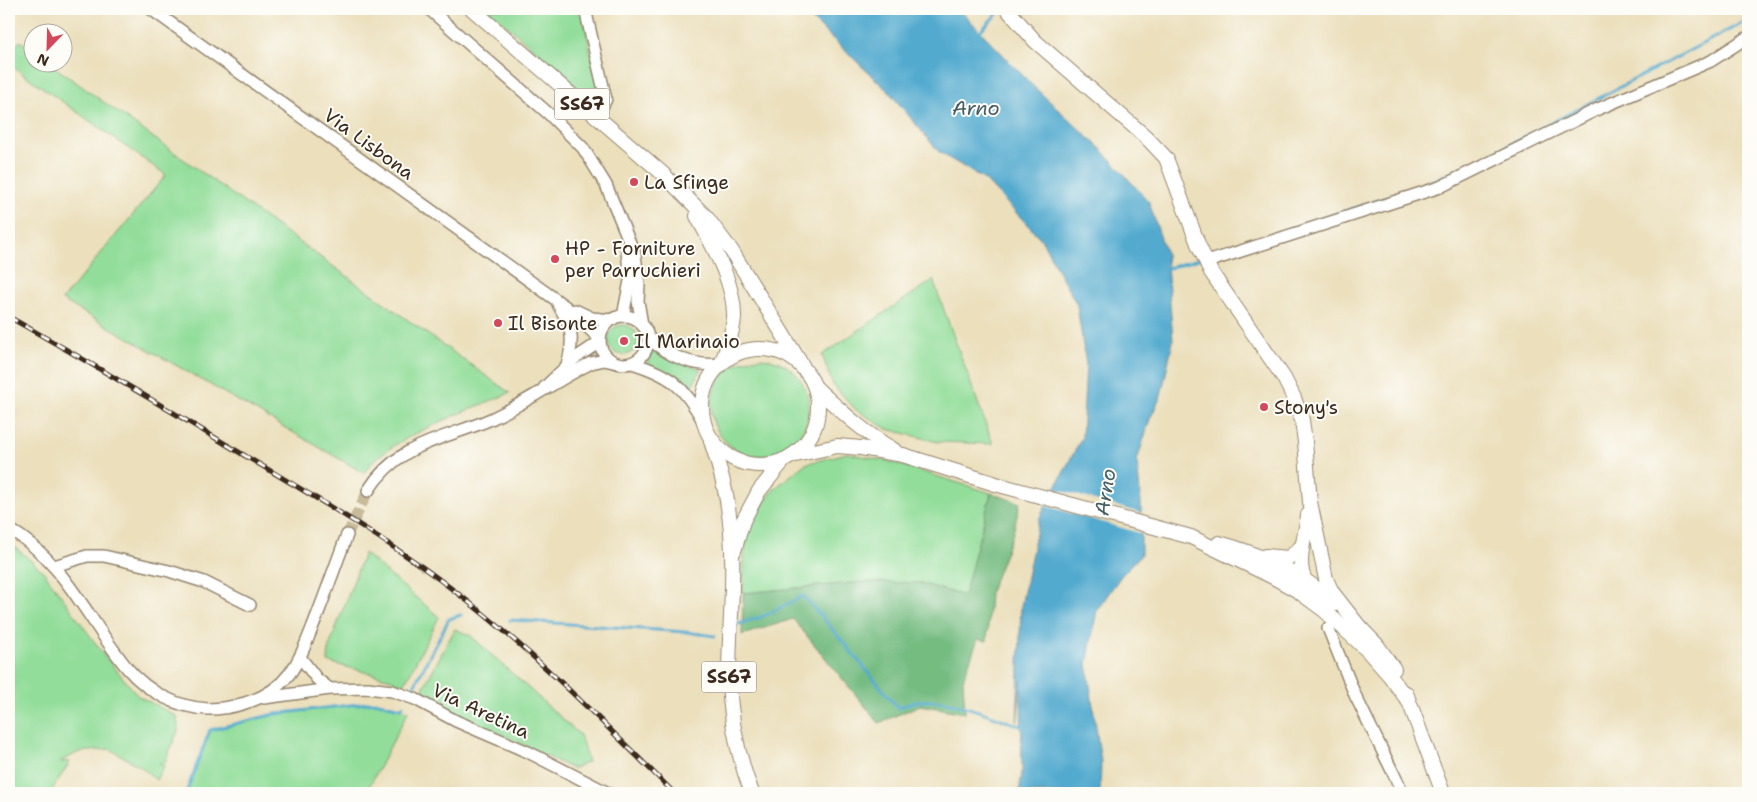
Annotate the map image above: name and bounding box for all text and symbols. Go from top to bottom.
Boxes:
north arrow [22,22,72,72]
text: N [34,50,52,70]
road number: SS67 [554,88,610,120]
water label: Arno [952,95,1000,121]
street label: Via Lisbona [319,103,419,185]
place label: La Sfinge [644,170,729,195]
marker: La Sfinge [628,176,640,188]
place label: HP - Forniture per Parruchieri [565,236,701,283]
marker: HP - Forniture per Parruchieri [549,253,561,265]
place label: Il Bisonte [508,311,598,336]
marker: Il Bisonte [492,317,504,329]
place label: Il Marinaio [634,329,740,354]
marker: Il Marinaio [618,335,630,347]
place label: Stony's [1274,395,1338,420]
marker: Stony's [1258,401,1270,413]
water label: Arno [1088,467,1122,517]
road number: SS67 [702,662,756,692]
street label: Via Aretina [428,678,534,745]

